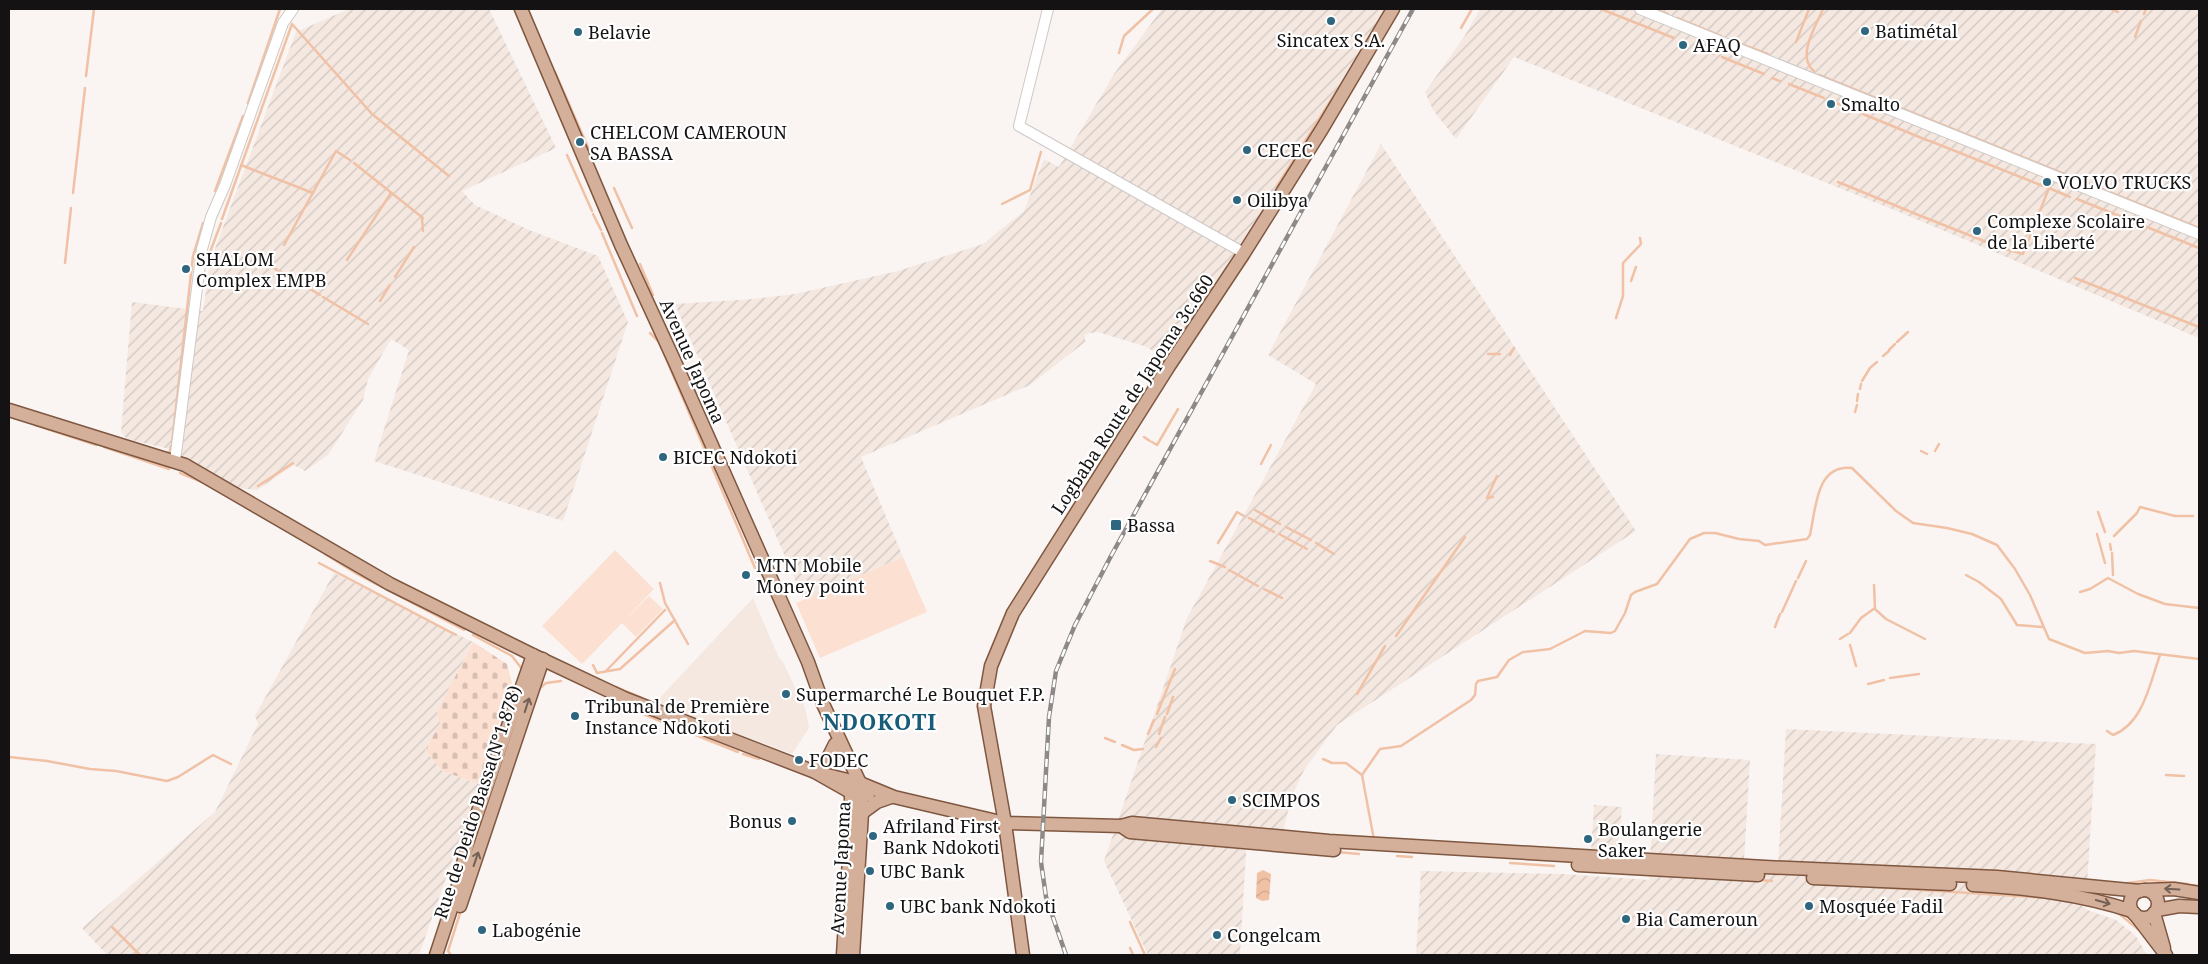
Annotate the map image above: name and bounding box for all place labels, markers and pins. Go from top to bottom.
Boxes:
marker: Sincatex S.A. [1325,15,1337,27]
place label: Batimétal [1875,19,1958,43]
place label: Belavie [588,20,651,44]
marker: Batimétal [1859,25,1871,37]
marker: Belavie [572,26,584,38]
place label: Sincatex S.A. [1277,28,1385,52]
place label: AFAQ [1693,33,1741,57]
marker: AFAQ [1677,39,1689,51]
place label: Smalto [1841,92,1900,116]
marker: Smalto [1825,98,1837,110]
place label: CHELCOM CAMEROUN SA BASSA [590,120,787,165]
marker: CHELCOM CAMEROUN SA BASSA [574,136,586,148]
place label: CECEC [1257,138,1313,162]
marker: CECEC [1241,144,1253,156]
place label: VOLVO TRUCKS [2057,170,2191,194]
marker: VOLVO TRUCKS [2041,176,2053,188]
place label: Oilibya [1247,188,1308,212]
marker: Oilibya [1231,194,1243,206]
place label: Complexe Scolaire de la Liberté [1987,209,2145,254]
marker: Complexe Scolaire de la Liberté [1971,225,1983,237]
place label: SHALOM Complex EMPB [196,247,327,292]
marker: SHALOM Complex EMPB [180,263,192,275]
place label: BICEC Ndokoti [673,445,797,469]
marker: BICEC Ndokoti [657,451,669,463]
place label: Bassa [1127,513,1175,537]
marker: Bassa [1109,518,1123,532]
place label: MTN Mobile Money point [756,553,865,598]
marker: MTN Mobile Money point [740,569,752,581]
place label: Supermarché Le Bouquet F.P. [796,682,1045,706]
marker: Supermarché Le Bouquet F.P. [780,688,792,700]
place label: Tribunal de Première Instance Ndokoti [585,694,770,739]
marker: Tribunal de Première Instance Ndokoti [569,710,581,722]
place label: FODEC [809,748,868,772]
marker: FODEC [793,754,805,766]
place label: SCIMPOS [1242,788,1320,812]
marker: SCIMPOS [1226,794,1238,806]
place label: Bonus [729,809,782,833]
place label: Afriland First Bank Ndokoti [883,814,1000,859]
marker: Bonus [786,815,798,827]
place label: Boulangerie Saker [1598,817,1702,862]
marker: Afriland First Bank Ndokoti [867,830,879,842]
marker: Boulangerie Saker [1582,833,1594,845]
place label: UBC Bank [880,859,965,883]
marker: UBC Bank [864,865,876,877]
place label: UBC bank Ndokoti [900,894,1056,918]
place label: Mosquée Fadil [1819,894,1944,918]
marker: UBC bank Ndokoti [884,900,896,912]
marker: Mosquée Fadil [1803,900,1815,912]
place label: Bia Cameroun [1636,907,1758,931]
marker: Bia Cameroun [1620,913,1632,925]
place label: Labogénie [492,918,581,942]
place label: Congelcam [1227,923,1321,947]
marker: Labogénie [476,924,488,936]
marker: Congelcam [1211,929,1223,941]

